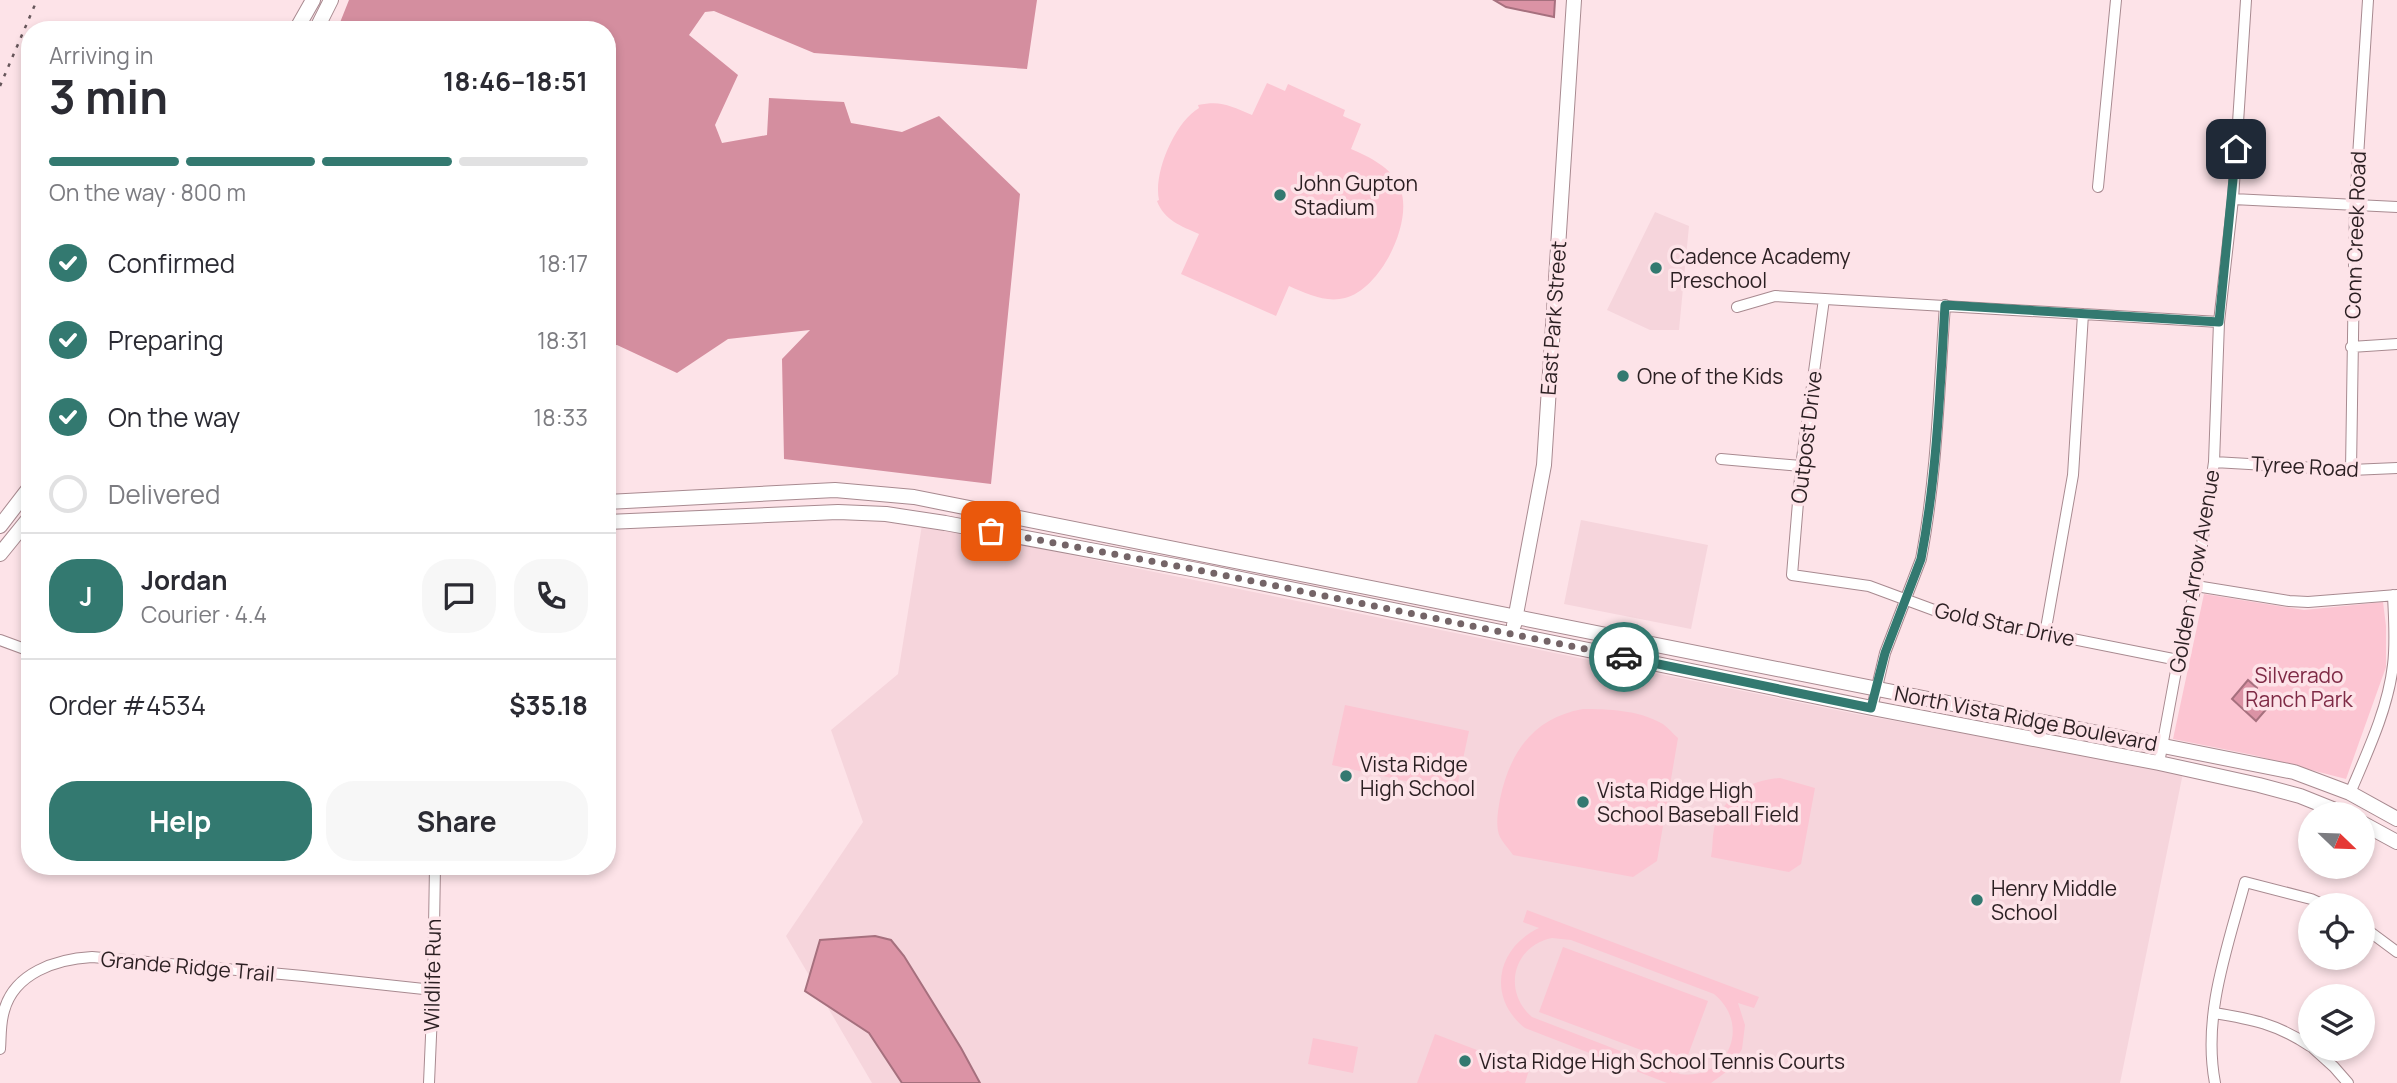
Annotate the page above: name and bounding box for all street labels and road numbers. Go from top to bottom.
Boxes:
street label: Conn Creek Road [2338,151,2372,319]
street label: East Park Street [1534,240,1572,396]
street label: Outpost Drive [1784,369,1828,505]
street label: Tyree Road [2250,449,2360,483]
street label: Golden Arrow Avenue [2162,467,2226,675]
street label: Gold Star Drive [1932,595,2078,653]
street label: North Vista Ridge Boulevard [1892,679,2160,757]
street label: Wildlife Run [417,918,447,1032]
street label: Grande Ridge Trail [100,944,276,988]

